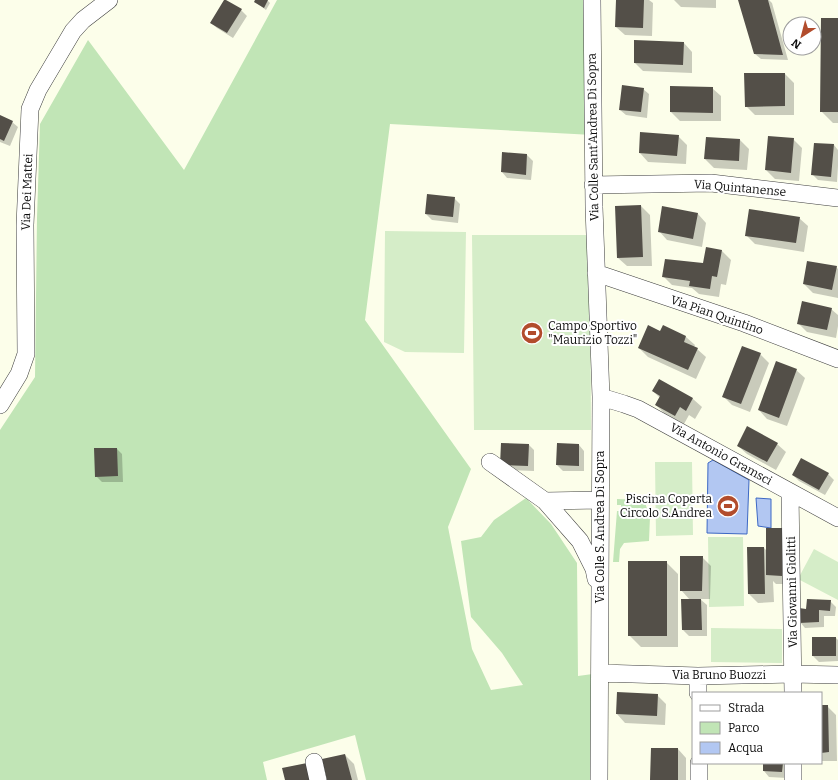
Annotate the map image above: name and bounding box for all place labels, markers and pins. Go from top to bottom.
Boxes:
place label: Campo Sportivo "Maurizio Tozzi" [548,319,637,347]
sports icon: Campo Sportivo "Maurizio Tozzi" [519,320,545,346]
place label: Piscina Coperta Circolo S.Andrea [620,492,712,520]
sports icon: Piscina Coperta Circolo S.Andrea [715,493,741,519]

